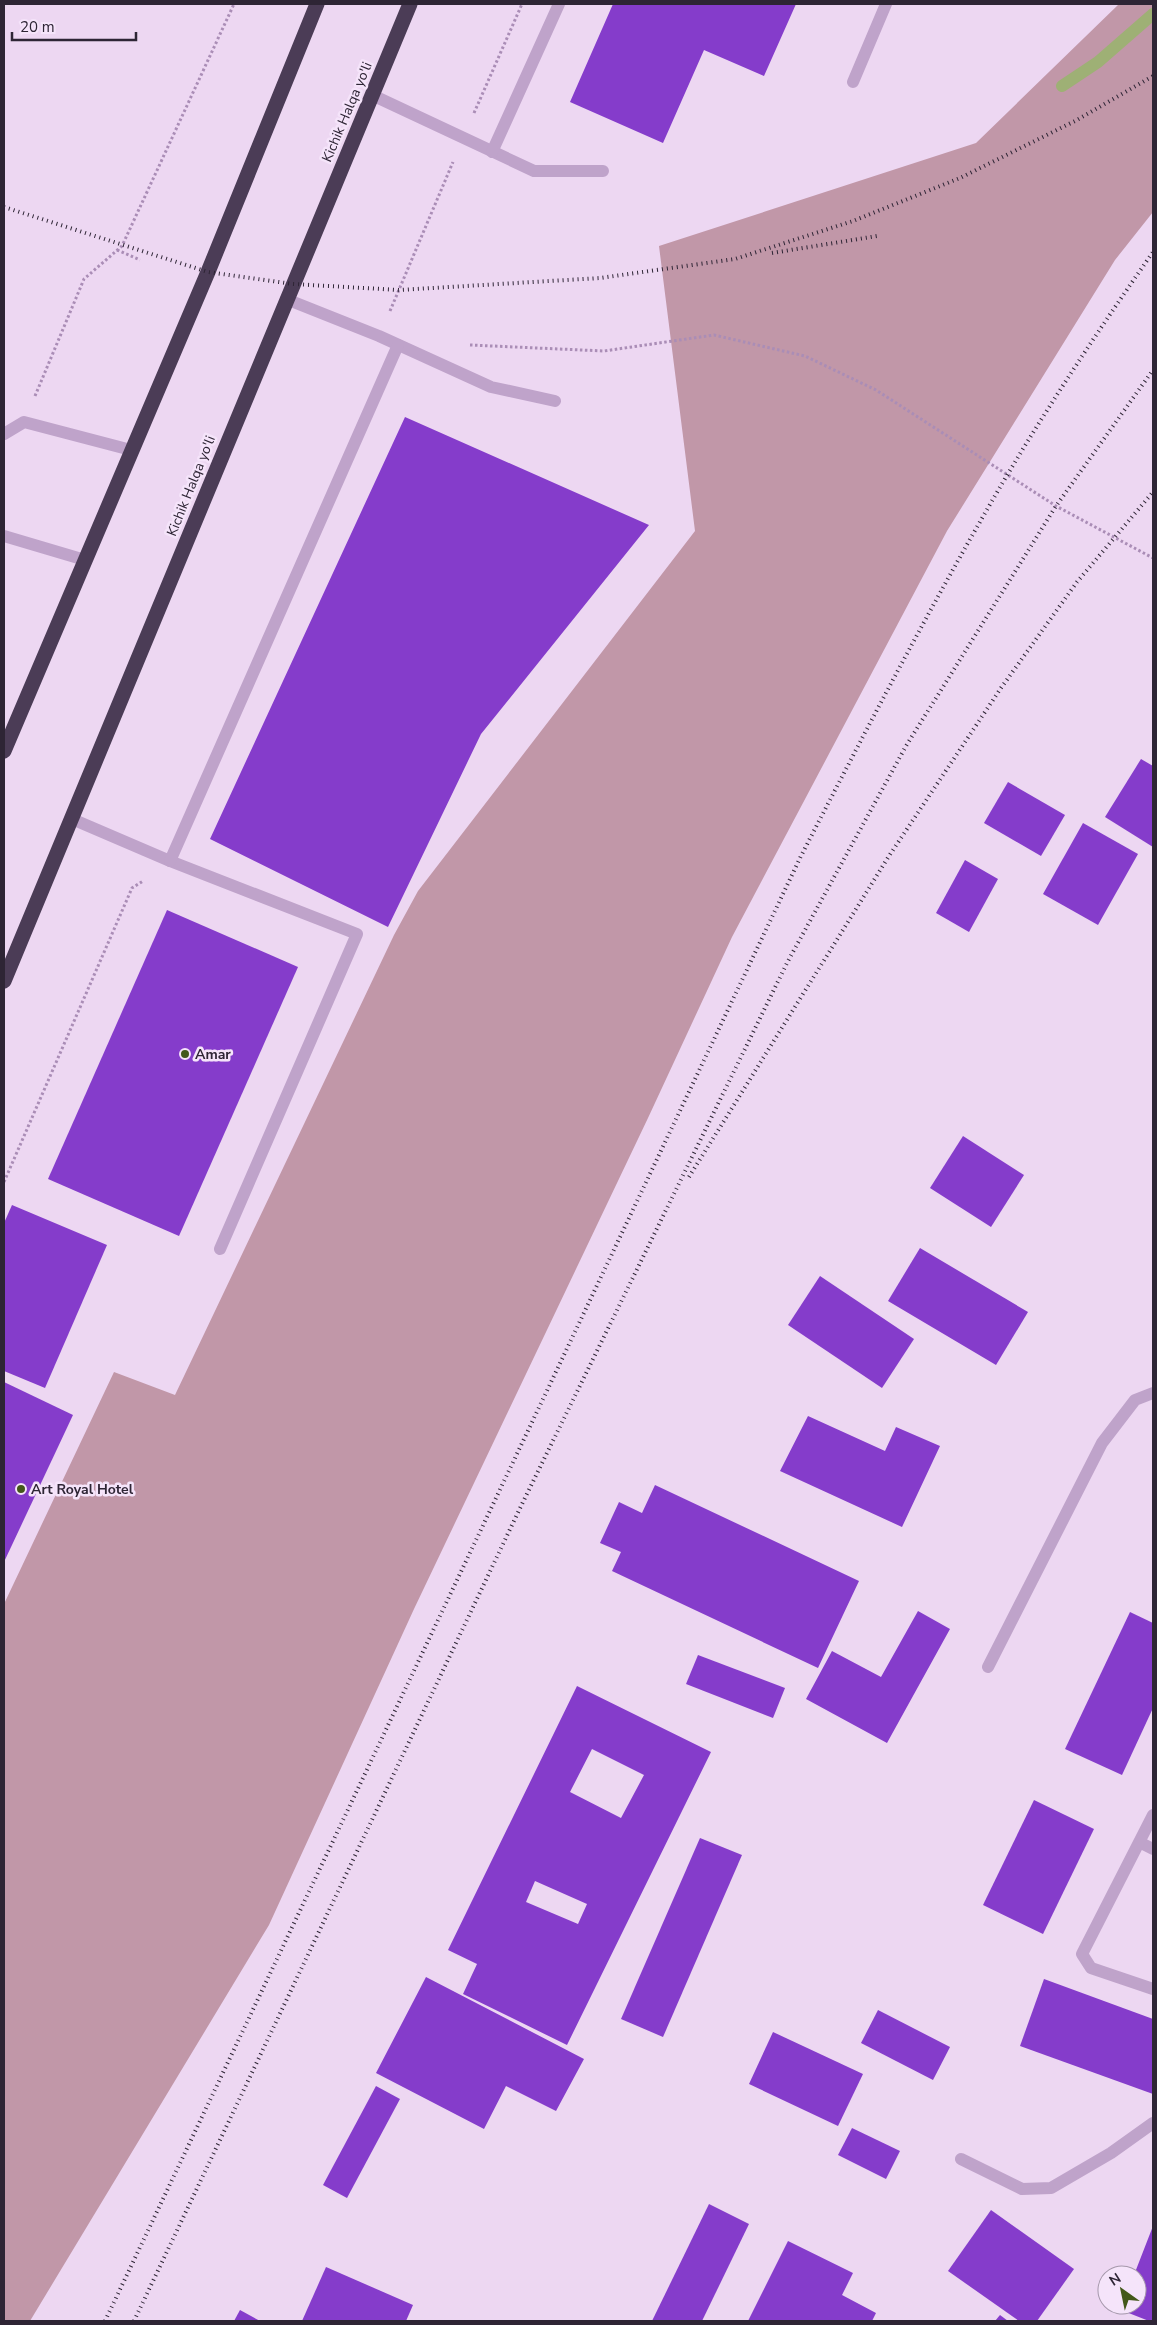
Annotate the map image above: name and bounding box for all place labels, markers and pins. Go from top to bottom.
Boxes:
place label: Amar [195,1045,231,1064]
marker: Amar [179,1048,191,1060]
place label: Art Royal Hotel [31,1480,134,1499]
marker: Art Royal Hotel [15,1483,27,1495]

